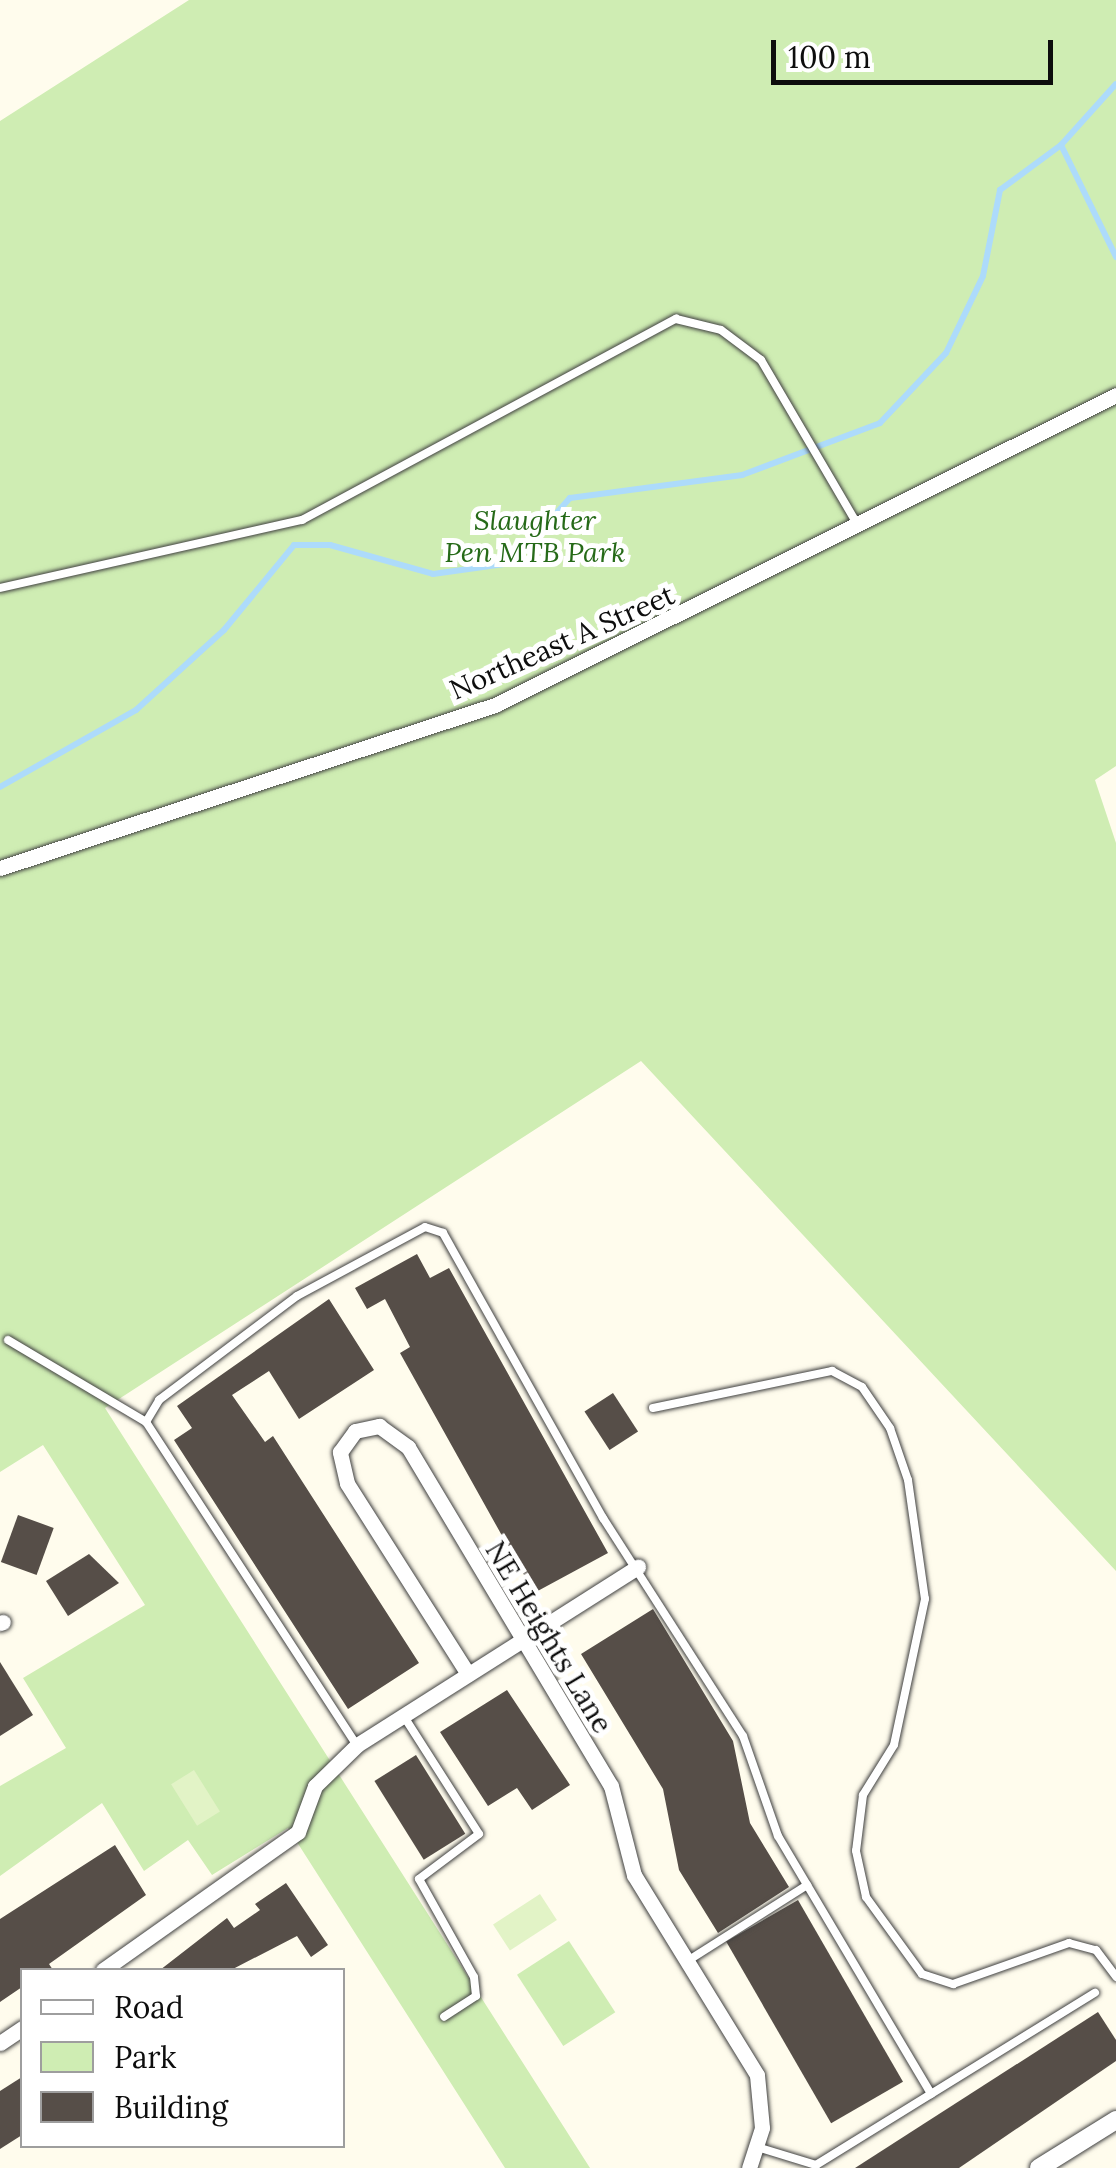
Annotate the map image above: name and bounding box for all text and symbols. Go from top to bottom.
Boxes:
scale bar [776,20,1058,82]
text: 100 m [788,38,871,76]
park label: Slaughter Pen MTB Park [444,503,626,569]
street label: Northeast A Street [444,577,680,707]
street label: NE Heights Lane [479,1535,619,1739]
legend [20,1968,345,2148]
text: Road [114,1988,184,2026]
text: Park [114,2038,176,2076]
text: Building [114,2088,228,2126]

